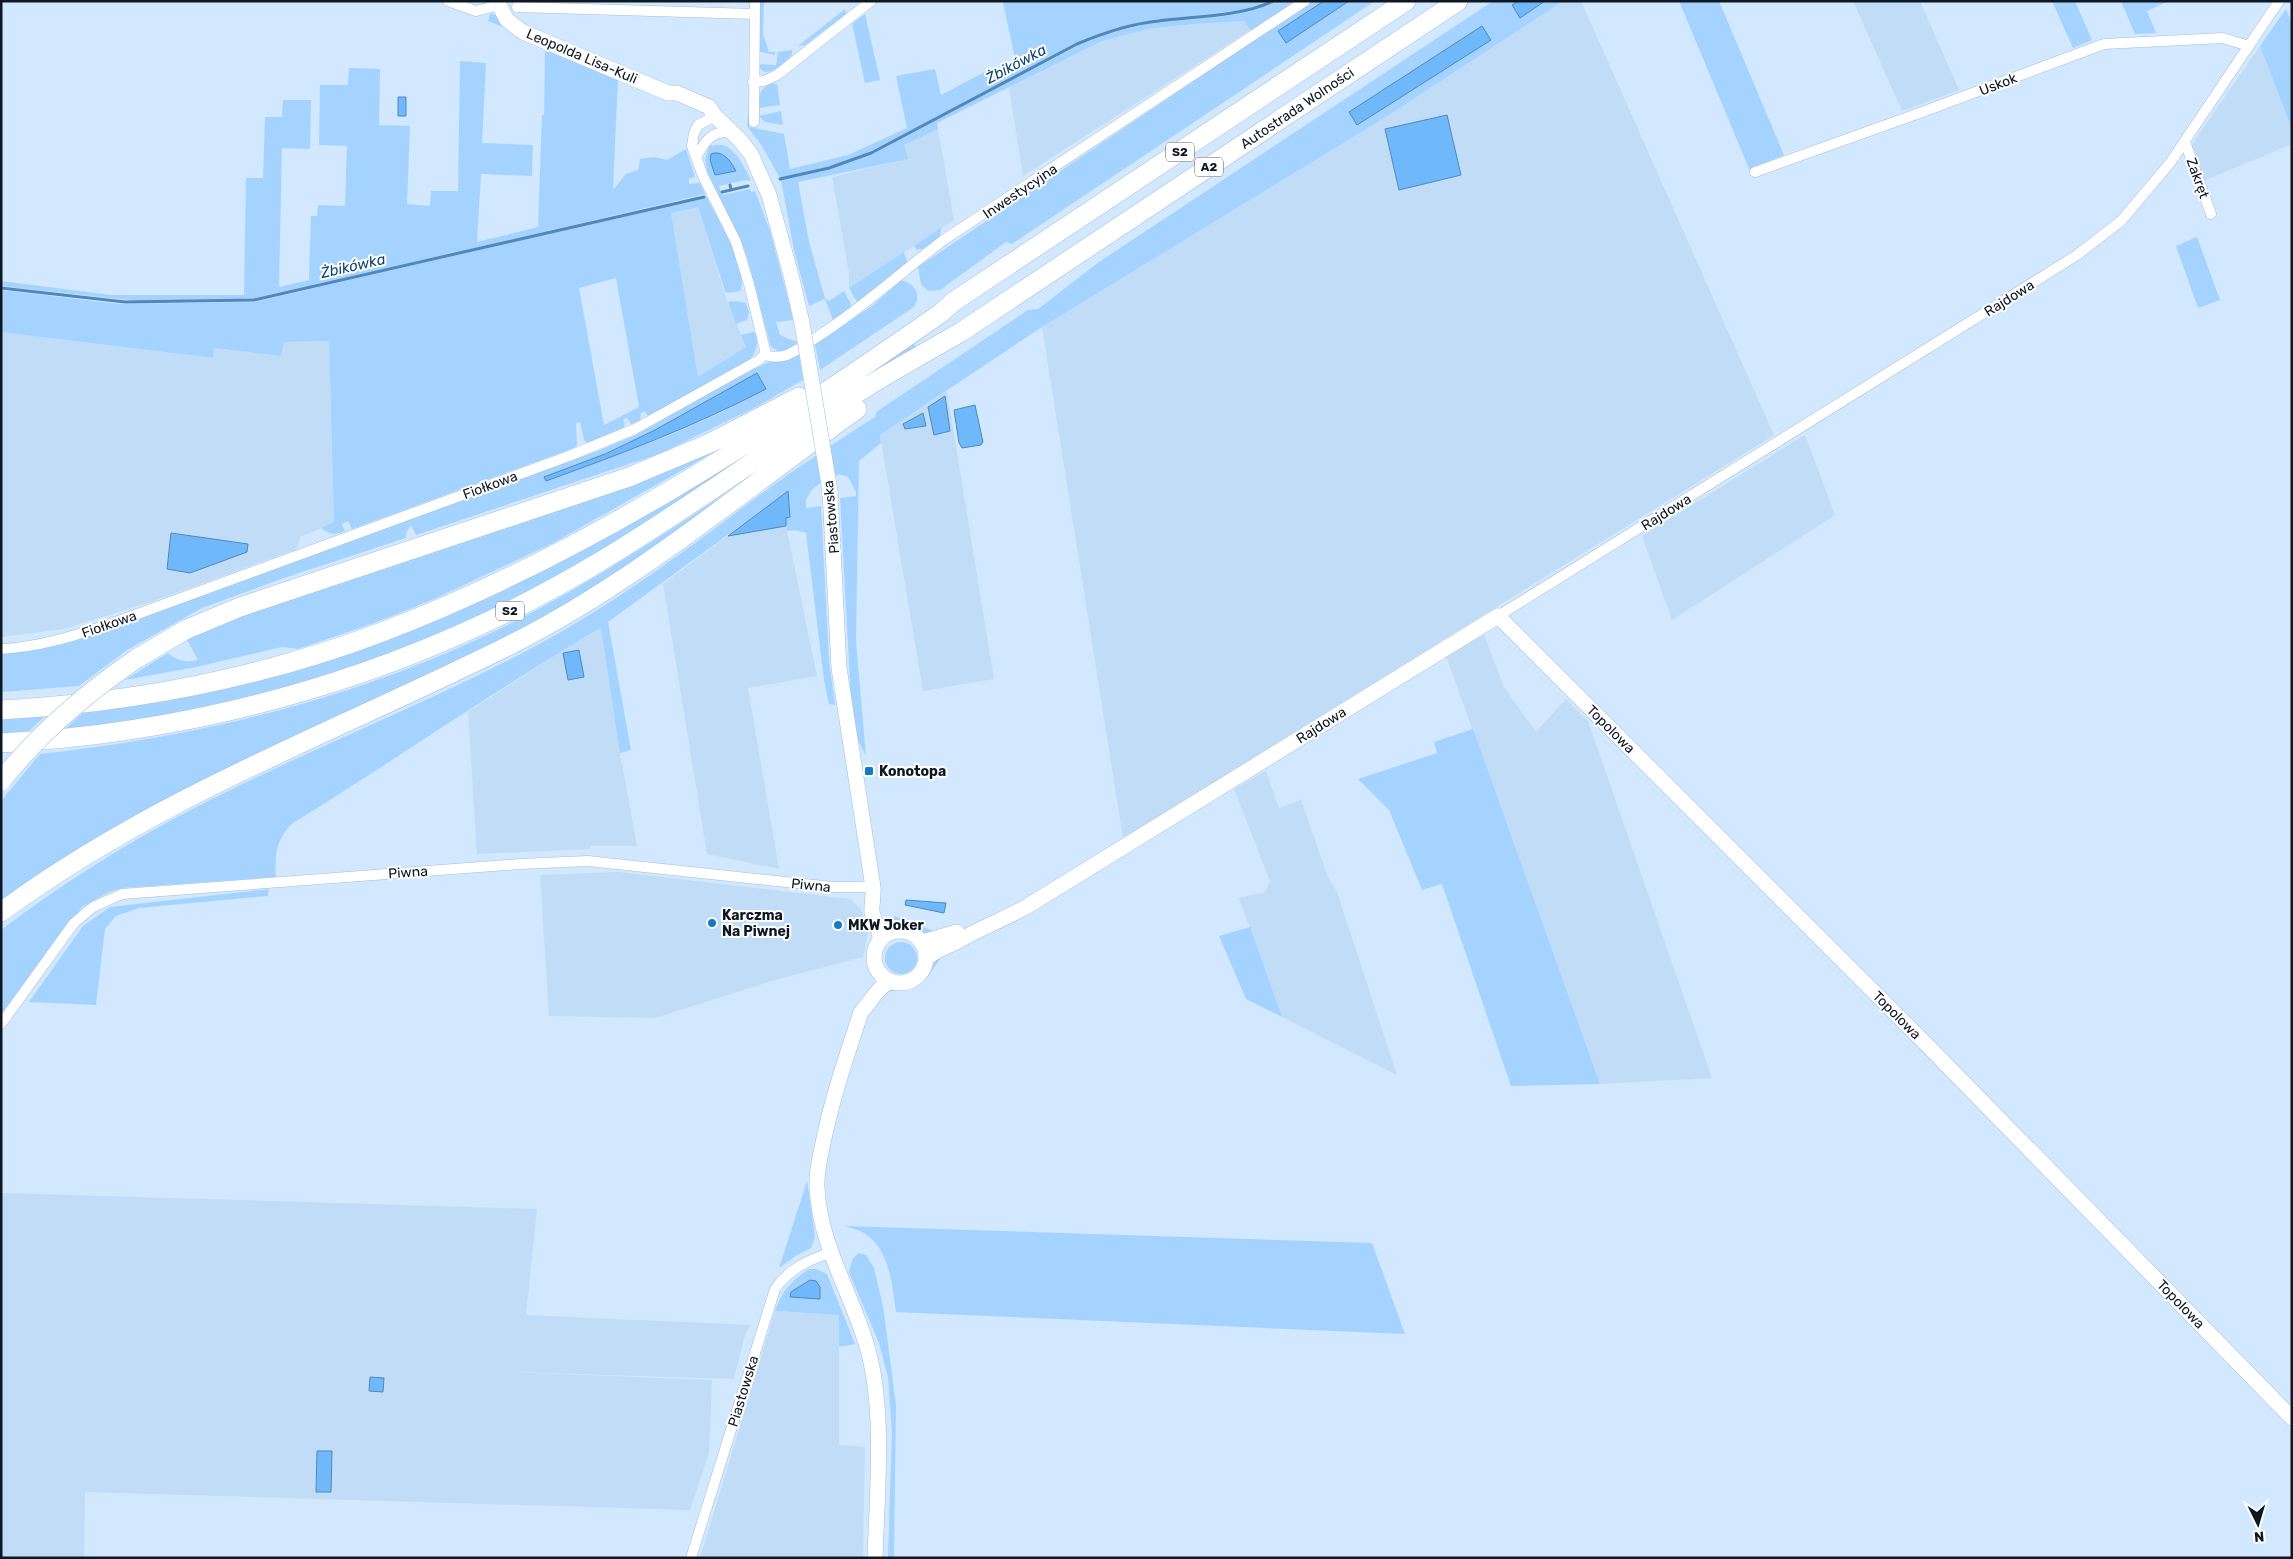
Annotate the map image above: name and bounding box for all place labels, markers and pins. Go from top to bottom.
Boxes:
place label: Konotopa [879,763,946,780]
marker: Konotopa [863,765,875,777]
place label: Karczma Na Piwnej [722,907,790,940]
marker: Karczma Na Piwnej [706,917,718,929]
place label: MKW Joker [848,917,925,934]
marker: MKW Joker [832,919,844,931]

